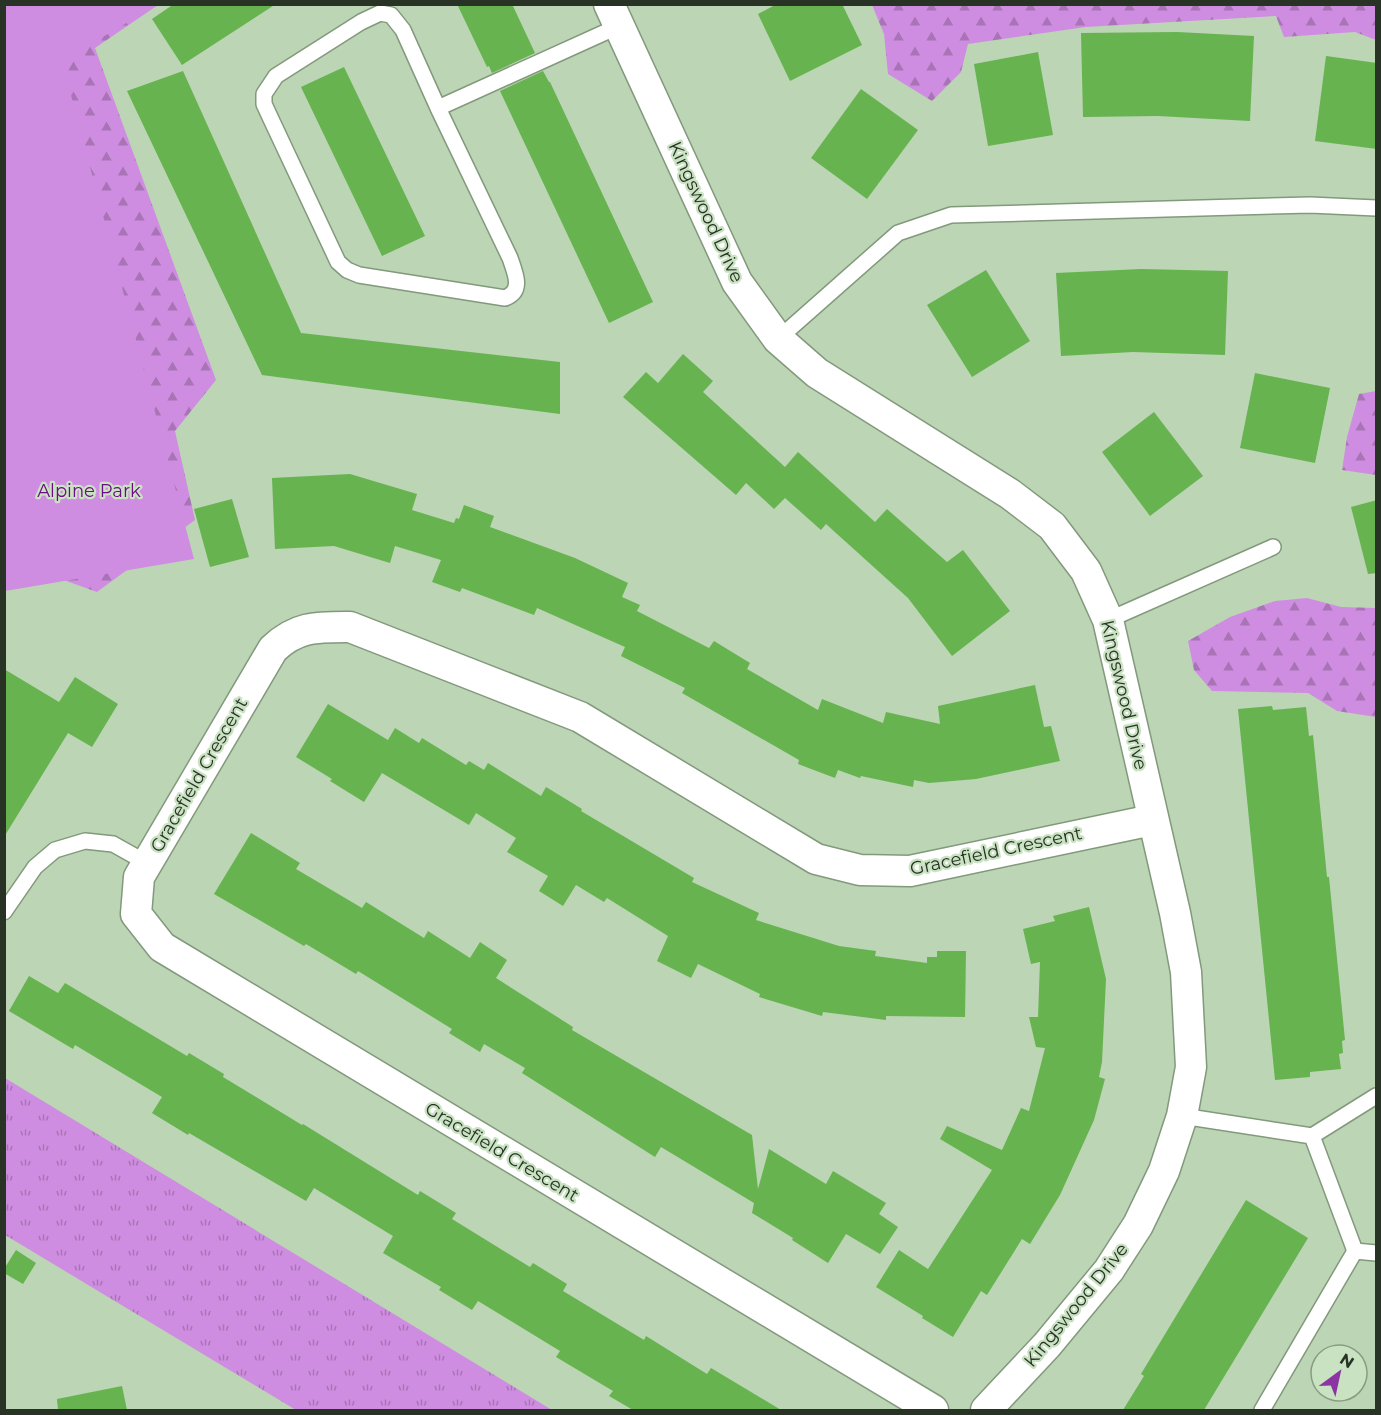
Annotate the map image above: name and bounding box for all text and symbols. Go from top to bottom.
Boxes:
street label: Kingswood Drive [664,138,748,286]
park label: Alpine Park [37,480,141,502]
street label: Kingswood Drive [1096,618,1152,772]
street label: Gracefield Crescent [146,694,252,856]
street label: Gracefield Crescent [908,822,1084,880]
street label: Gracefield Crescent [421,1097,583,1207]
street label: Kingswood Drive [1019,1239,1133,1371]
north arrow [1309,1343,1369,1403]
text: N [1336,1349,1357,1372]

